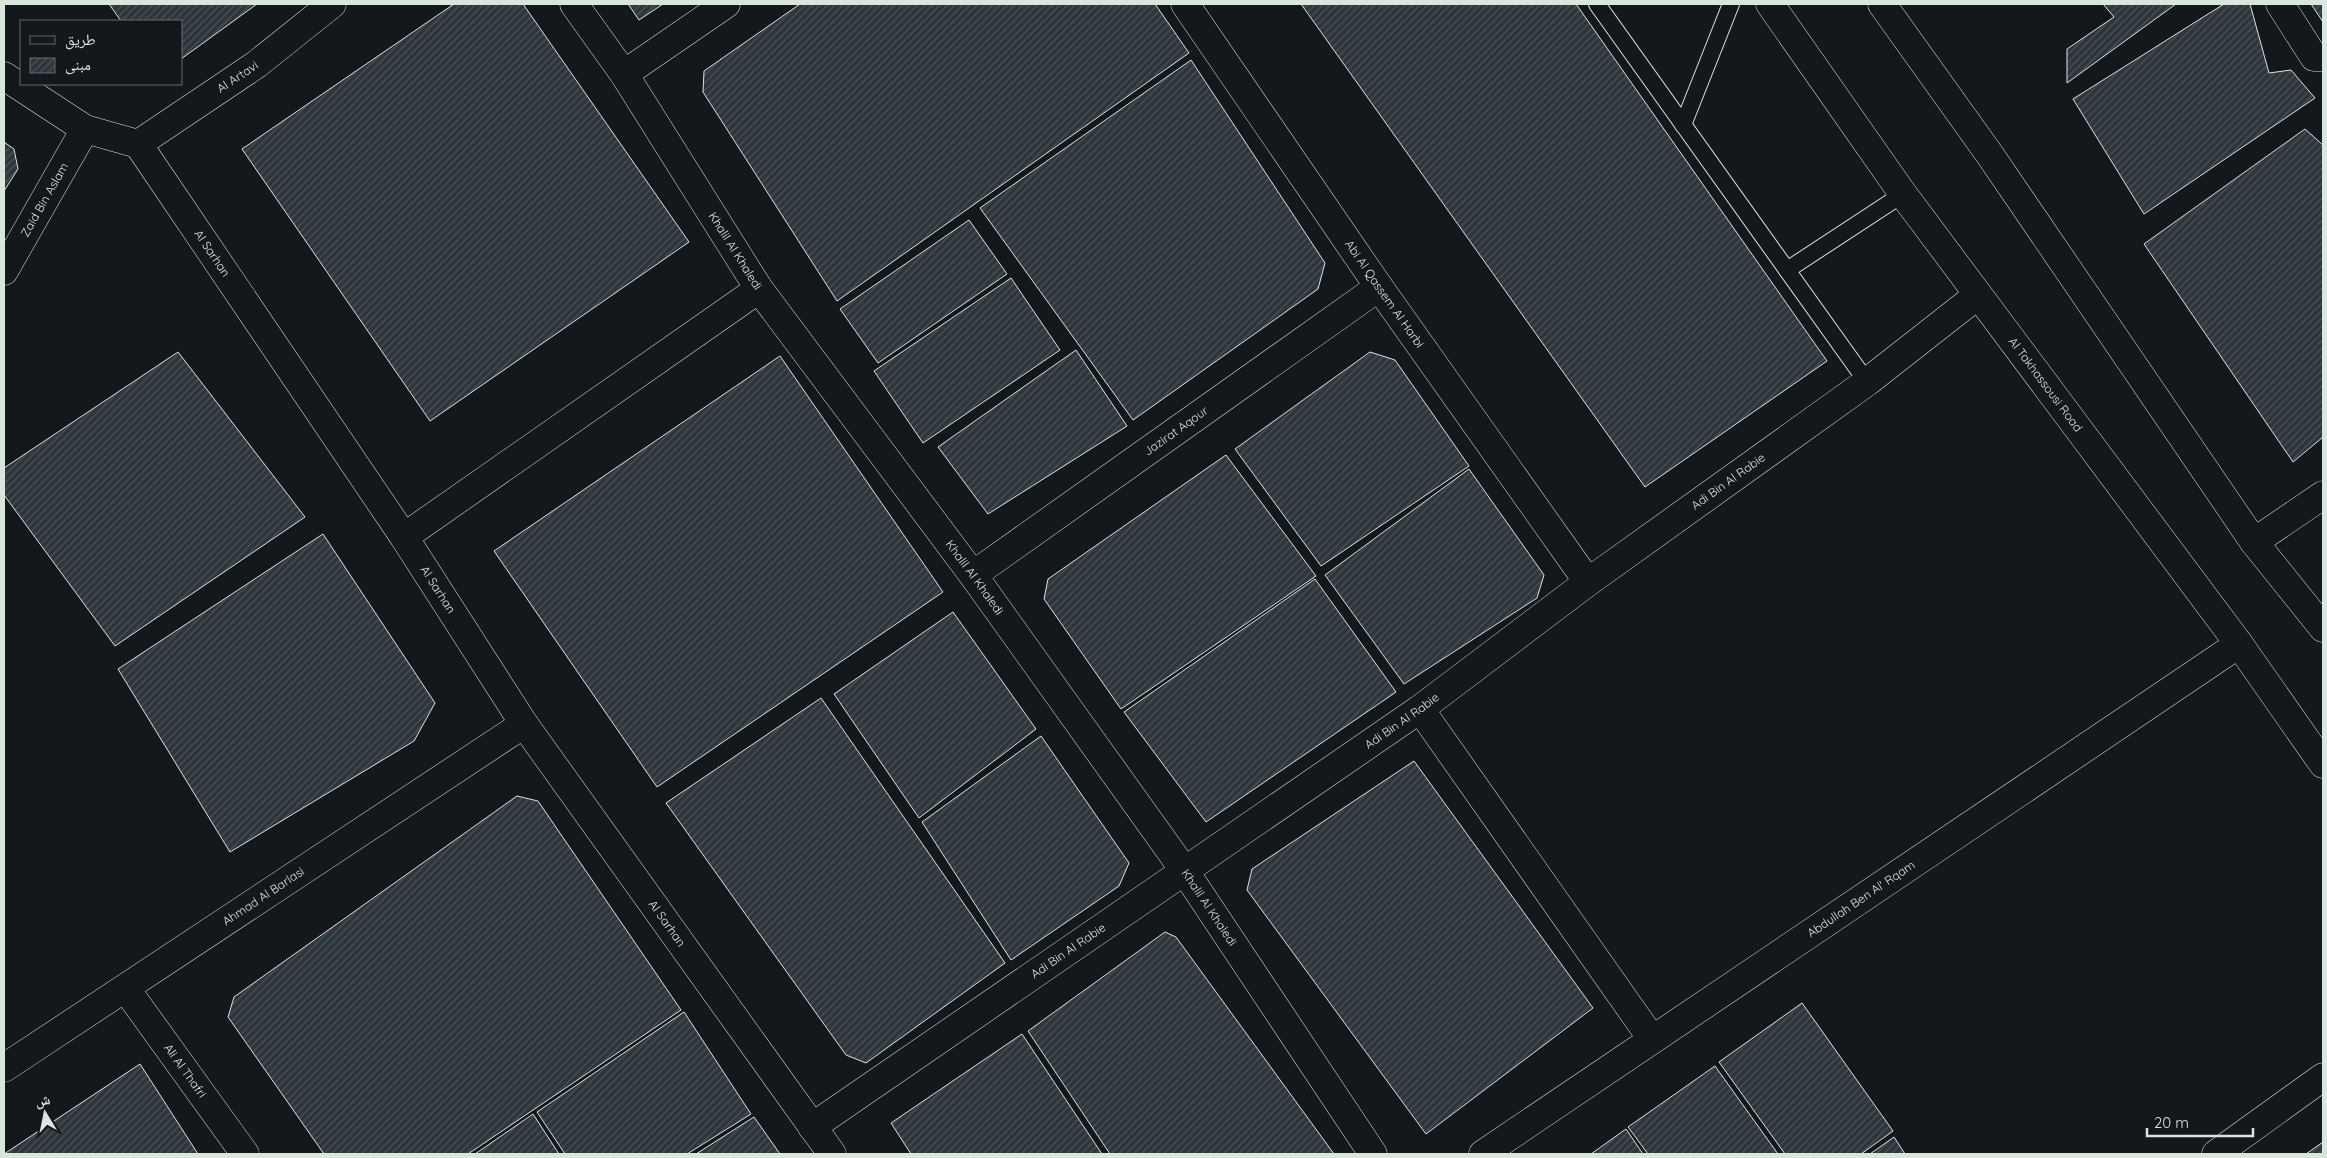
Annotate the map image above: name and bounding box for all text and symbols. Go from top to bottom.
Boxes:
legend [20,20,182,85]
text: طريق [65,30,96,50]
text: مبنى [65,55,91,75]
street label: Al Artavi [214,57,261,96]
street label: Zaid Bin Aslam [17,160,71,239]
street label: Khalil Al Khaledi [706,209,766,292]
street label: Al Sarhan [191,227,234,279]
street label: Abi Al Qassem Al Harbi [1342,237,1428,350]
street label: Al Takhassousi Road [2006,334,2086,435]
street label: Jazirat Aqour [1141,402,1211,458]
street label: Adi Bin Al Rabie [1688,449,1768,513]
street label: Khalil Al Khaledi [942,537,1007,618]
street label: Al Sarhan [417,563,459,616]
street label: Adi Bin Al Rabie [1361,689,1442,752]
street label: Abdullah Ben Al' Rqam [1804,857,1918,940]
street label: Ahmad Al Barlasi [219,863,307,929]
street label: Khalil Al Khaledi [1179,866,1240,949]
street label: Al Sarhan [646,897,689,949]
street label: Adi Bin Al Rabie [1028,919,1108,981]
street label: Ali Al Thafri [161,1041,210,1101]
north arrow [20,1088,70,1138]
text: ش [34,1090,52,1110]
scale bar [2147,1106,2253,1138]
text: 20 m [2154,1113,2189,1132]

